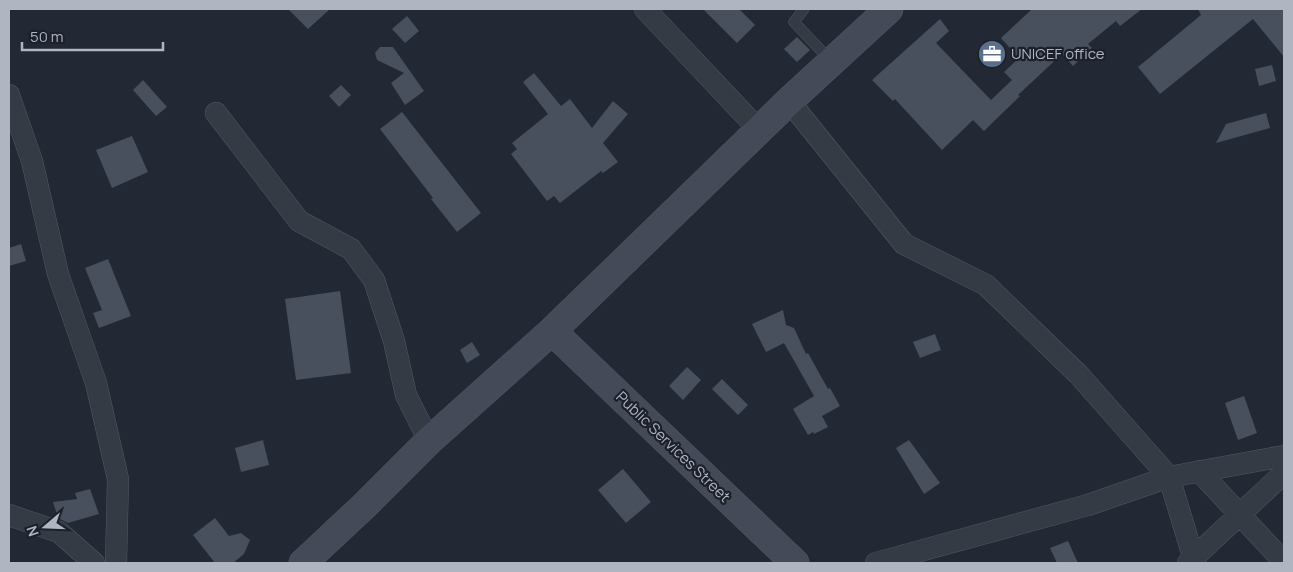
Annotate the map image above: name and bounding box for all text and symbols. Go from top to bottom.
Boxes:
scale bar [22,20,164,52]
text: 50 m [30,26,64,47]
office icon: UNICEF office [977,39,1007,69]
place label: UNICEF office [1011,43,1105,64]
street label: Public Services Street [612,386,735,507]
north arrow [20,502,70,552]
text: N [22,524,43,539]

